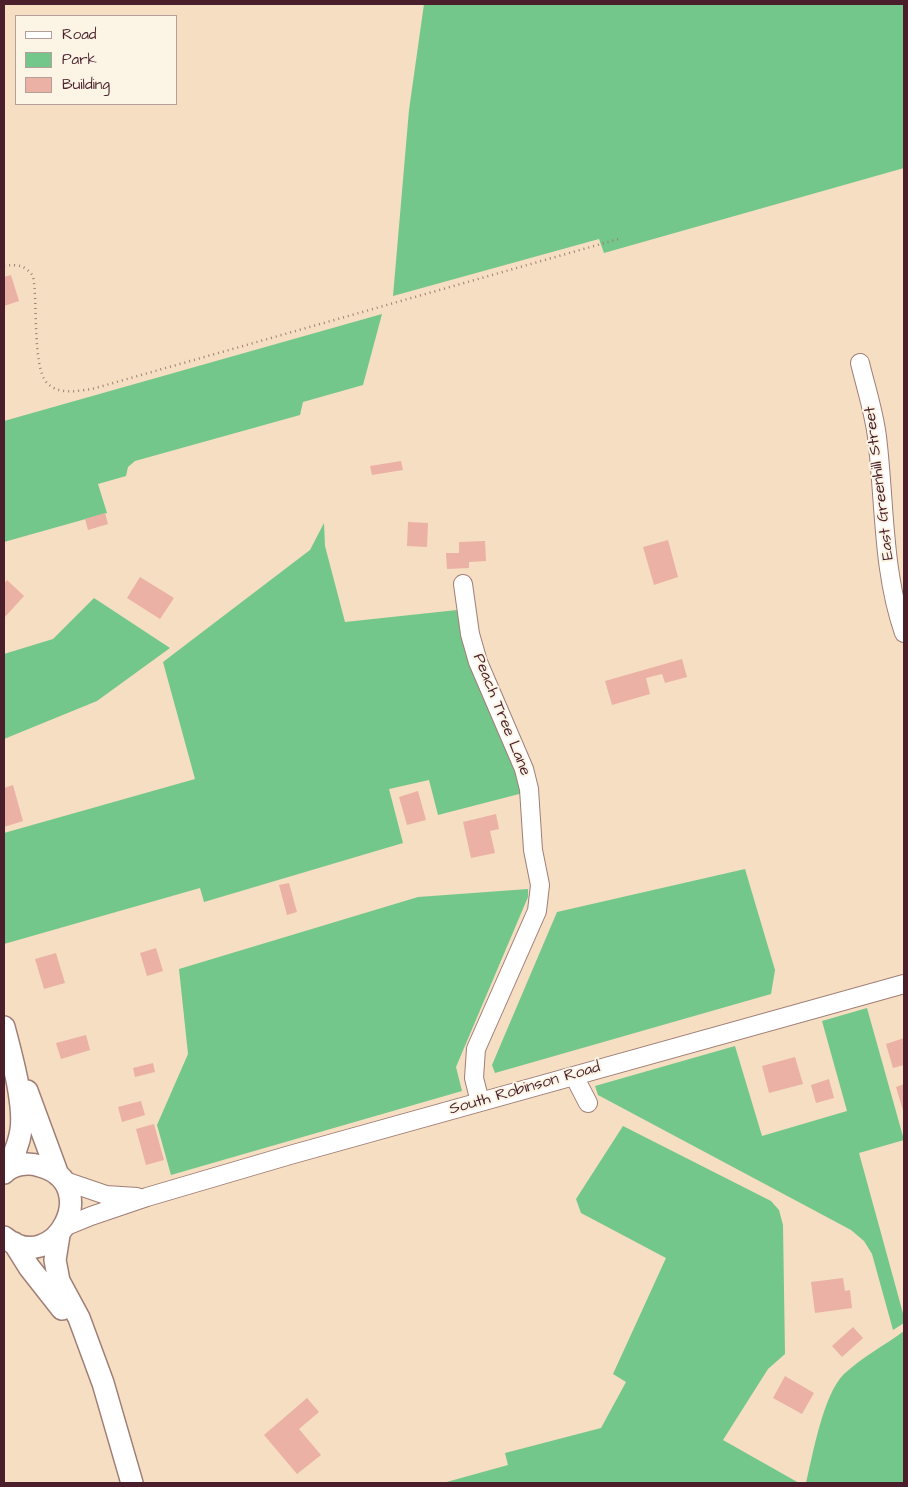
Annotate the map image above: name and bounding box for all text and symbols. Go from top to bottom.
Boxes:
legend [15,15,178,105]
text: Road [62,24,96,45]
text: Park [62,49,97,70]
text: Building [62,74,110,95]
street label: East Greenhill Street [861,405,899,561]
street label: Peach Tree Lane [468,651,534,779]
street label: South Robinson Road [447,1058,603,1120]

